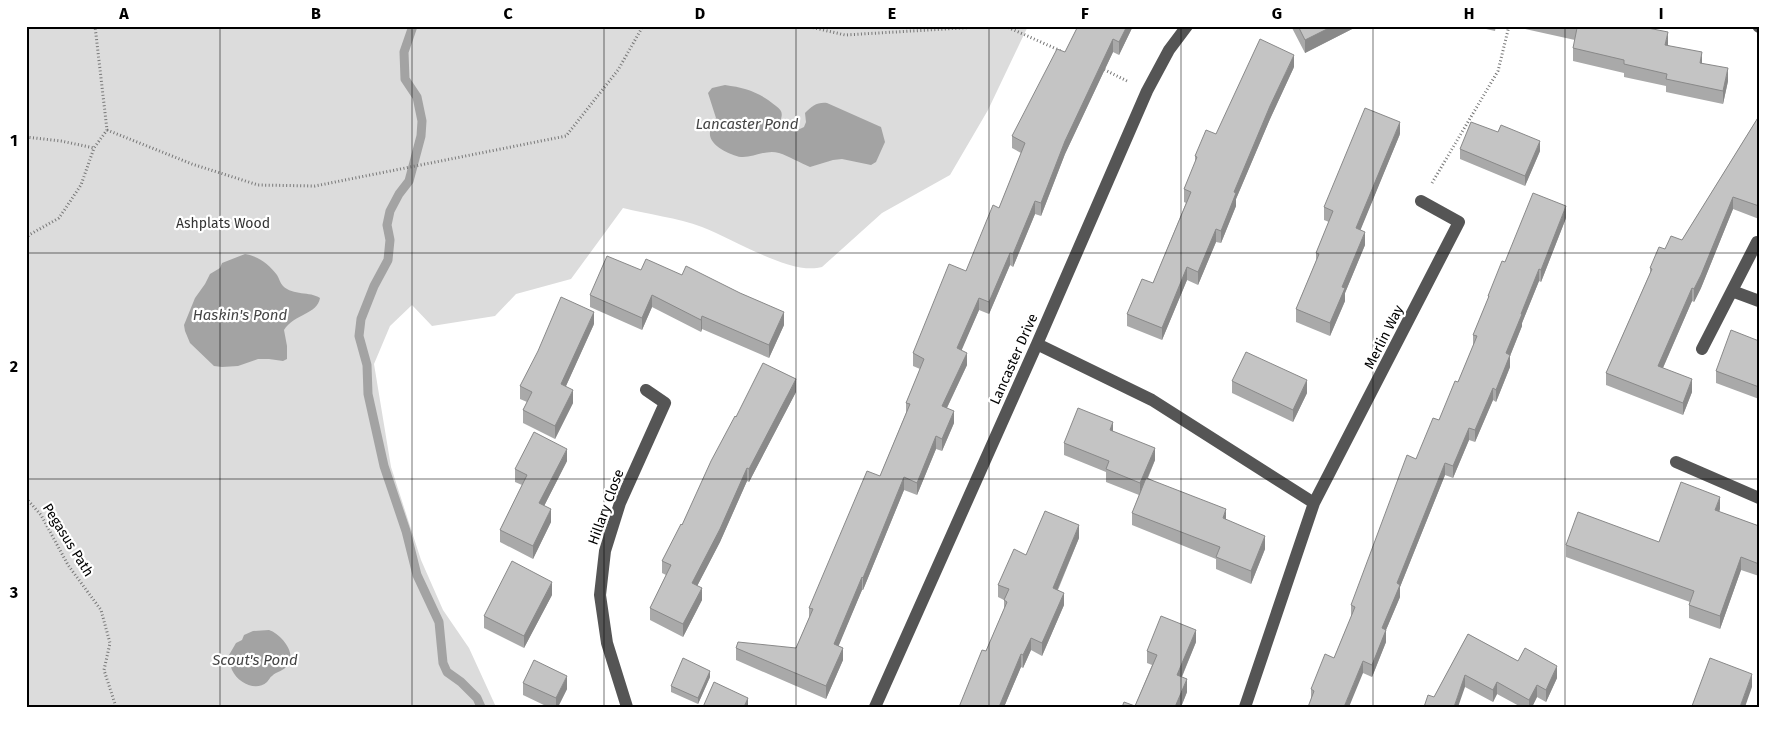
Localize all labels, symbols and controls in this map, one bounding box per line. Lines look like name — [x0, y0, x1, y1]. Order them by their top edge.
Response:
text: A — [118, 4, 129, 23]
text: B — [311, 4, 321, 23]
text: C — [503, 4, 513, 23]
text: D — [695, 4, 705, 23]
text: E — [888, 4, 896, 23]
text: F — [1081, 4, 1089, 23]
text: G — [1272, 4, 1282, 23]
text: H — [1464, 4, 1474, 23]
text: I — [1659, 4, 1663, 23]
water label: Lancaster Pond — [695, 115, 799, 133]
text: 1 — [10, 131, 18, 150]
park label: Ashplats Wood — [176, 215, 270, 232]
street label: Merlin Way — [1361, 302, 1407, 372]
water label: Haskin's Pond — [193, 306, 288, 324]
street label: Lancaster Drive — [986, 311, 1042, 407]
text: 2 — [10, 357, 18, 376]
street label: Hillary Close — [584, 467, 628, 547]
street label: Pegasus Path — [39, 500, 97, 580]
text: 3 — [9, 583, 18, 602]
water label: Scout's Pond — [211, 651, 298, 669]

